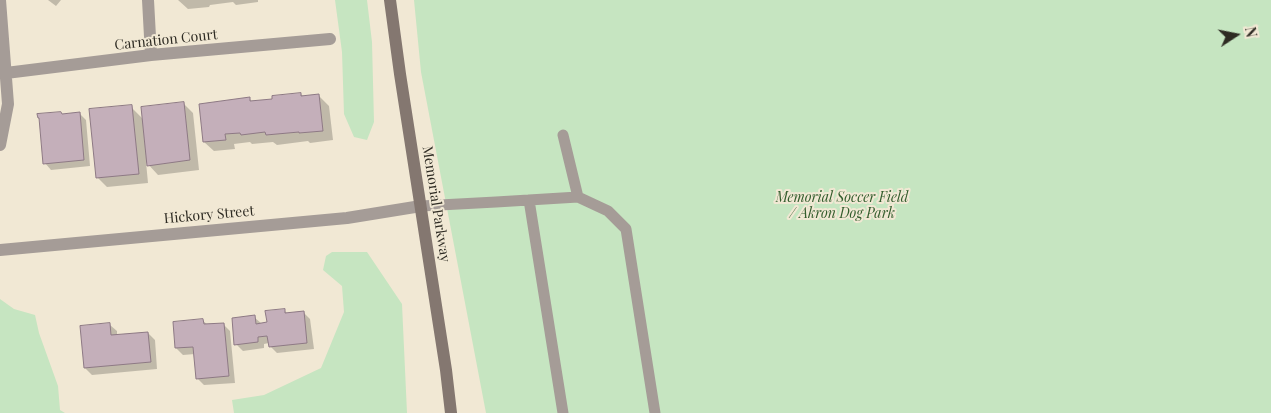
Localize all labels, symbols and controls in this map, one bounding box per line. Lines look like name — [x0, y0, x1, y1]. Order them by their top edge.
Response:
north arrow — [1211, 10, 1261, 60]
text: N — [1241, 25, 1262, 39]
street label: Carnation Court — [114, 26, 218, 54]
street label: Memorial Parkway — [419, 145, 453, 263]
park label: Memorial Soccer Field / Akron Dog Park — [776, 190, 908, 222]
street label: Hickory Street — [163, 203, 255, 227]

